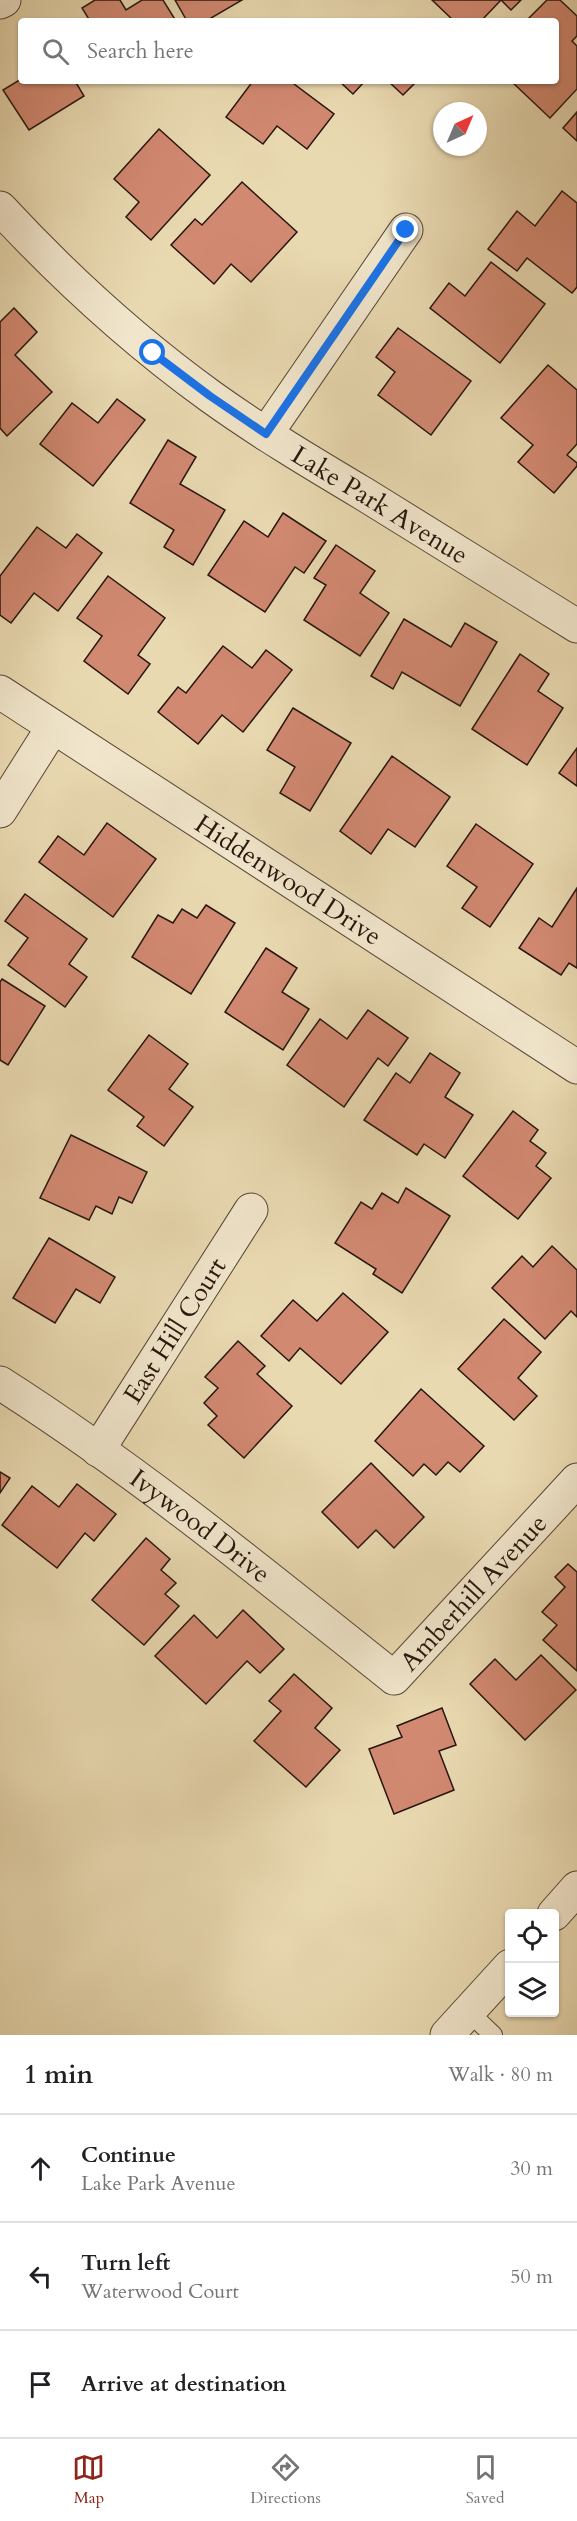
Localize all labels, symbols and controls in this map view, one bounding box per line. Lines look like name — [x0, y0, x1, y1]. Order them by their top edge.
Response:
search box — [18, 18, 559, 84]
icon: search — [39, 35, 72, 68]
text: Search here — [87, 36, 194, 66]
north arrow — [433, 102, 487, 156]
route end — [392, 216, 418, 242]
route start — [139, 339, 165, 365]
street label: Lake Park Avenue — [285, 437, 475, 572]
street label: Hiddenwood Drive — [188, 806, 389, 953]
street label: East Hill Court — [115, 1251, 234, 1410]
street label: Ivywood Drive — [123, 1461, 278, 1591]
street label: Amberhill Avenue — [392, 1506, 554, 1678]
map controls — [505, 1909, 559, 2017]
button: locate — [505, 1909, 559, 1963]
button: layers — [505, 1963, 559, 2017]
text: 1 min — [24, 2057, 93, 2092]
text: Walk · 80 m — [448, 2061, 553, 2088]
text: Continue — [81, 2140, 176, 2170]
icon: ahead — [24, 2152, 57, 2185]
text: 30 m — [510, 2155, 553, 2182]
text: Lake Park Avenue — [81, 2170, 236, 2197]
text: Turn left — [81, 2248, 170, 2278]
icon: left — [24, 2260, 57, 2293]
text: 50 m — [510, 2263, 553, 2290]
text: Waterwood Court — [81, 2278, 239, 2305]
icon: arrive — [24, 2368, 57, 2401]
text: Arrive at destination — [81, 2369, 286, 2399]
tab: Map — [72, 2451, 105, 2509]
tab: Directions — [250, 2451, 321, 2509]
tab: Saved — [466, 2451, 505, 2509]

